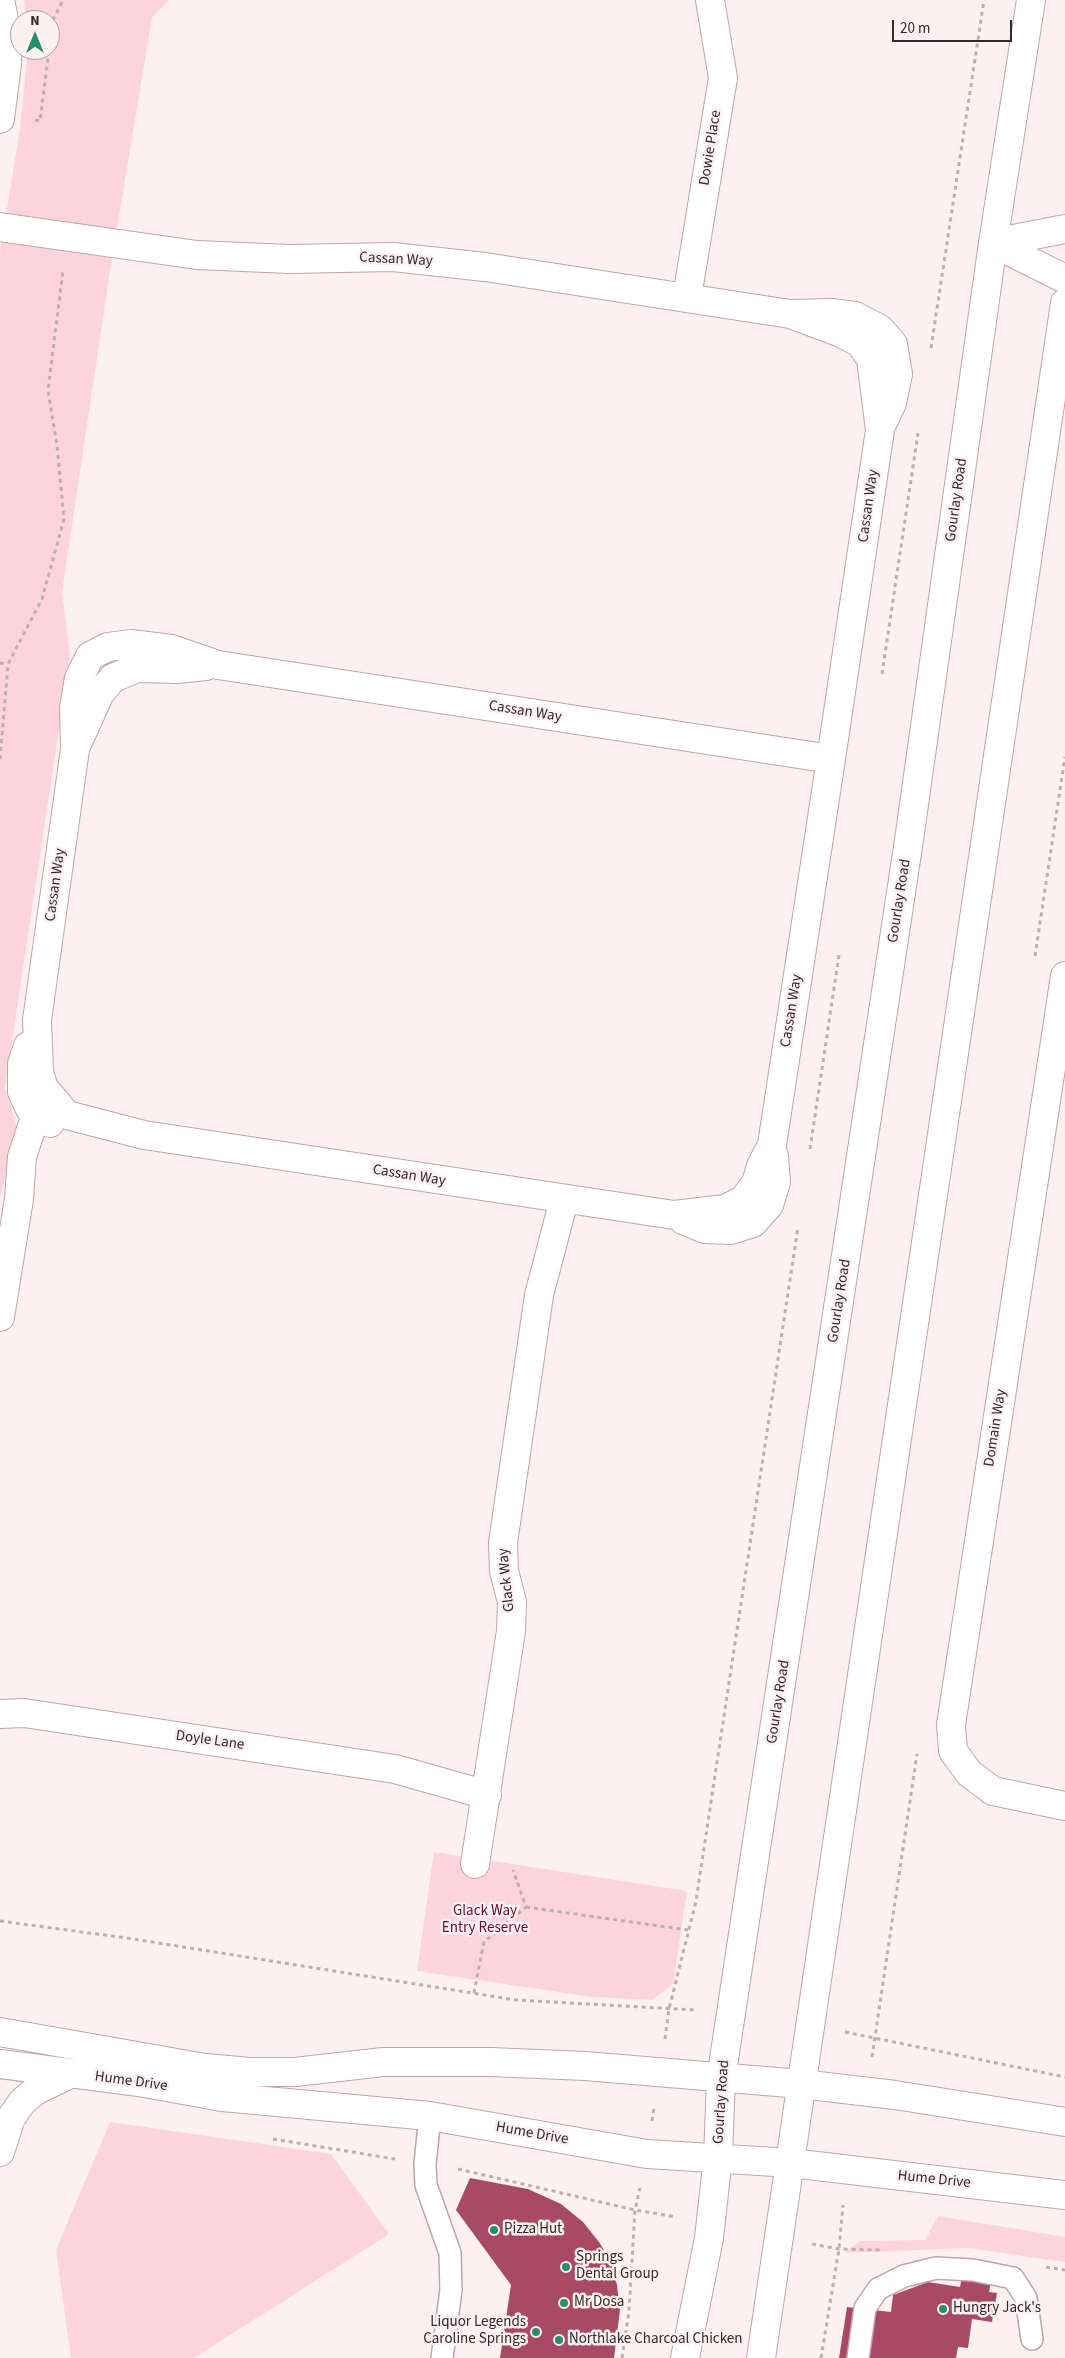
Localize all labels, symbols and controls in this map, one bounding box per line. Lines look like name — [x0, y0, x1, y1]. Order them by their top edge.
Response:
north arrow — [10, 10, 60, 60]
scale bar — [895, 10, 1015, 42]
text: N — [30, 11, 40, 31]
text: 20 m — [900, 18, 930, 39]
street label: Dowie Place — [696, 109, 726, 187]
street label: Cassan Way — [359, 249, 433, 271]
street label: Gourlay Road — [942, 457, 972, 543]
street label: Cassan Way — [855, 468, 883, 544]
street label: Cassan Way — [487, 697, 563, 727]
street label: Cassan Way — [42, 847, 70, 923]
street label: Gourlay Road — [885, 858, 915, 944]
street label: Cassan Way — [777, 973, 807, 1049]
street label: Cassan Way — [371, 1161, 447, 1191]
street label: Gourlay Road — [825, 1258, 855, 1344]
street label: Domain Way — [981, 1388, 1011, 1468]
street label: Glack Way — [495, 1547, 519, 1613]
street label: Gourlay Road — [764, 1659, 794, 1745]
street label: Doyle Lane — [175, 1727, 245, 1755]
park label: Glack Way Entry Reserve — [442, 1903, 528, 1938]
street label: Gourlay Road — [710, 2059, 734, 2145]
street label: Hume Drive — [93, 2068, 169, 2096]
street label: Hume Drive — [494, 2119, 570, 2149]
street label: Hume Drive — [897, 2167, 971, 2193]
place label: Pizza Hut — [504, 2221, 562, 2239]
marker: Pizza Hut — [488, 2224, 500, 2236]
place label: Springs Dental Group — [576, 2249, 659, 2284]
marker: Springs Dental Group — [560, 2261, 572, 2273]
place label: Mr Dosa — [574, 2294, 624, 2312]
marker: Mr Dosa — [558, 2297, 570, 2309]
place label: Hungry Jack's — [953, 2300, 1041, 2318]
marker: Hungry Jack's — [937, 2303, 949, 2315]
place label: Liquor Legends Caroline Springs — [423, 2314, 526, 2349]
marker: Liquor Legends Caroline Springs — [530, 2326, 542, 2338]
place label: Northlake Charcoal Chicken — [569, 2331, 742, 2349]
marker: Northlake Charcoal Chicken — [553, 2334, 565, 2346]

